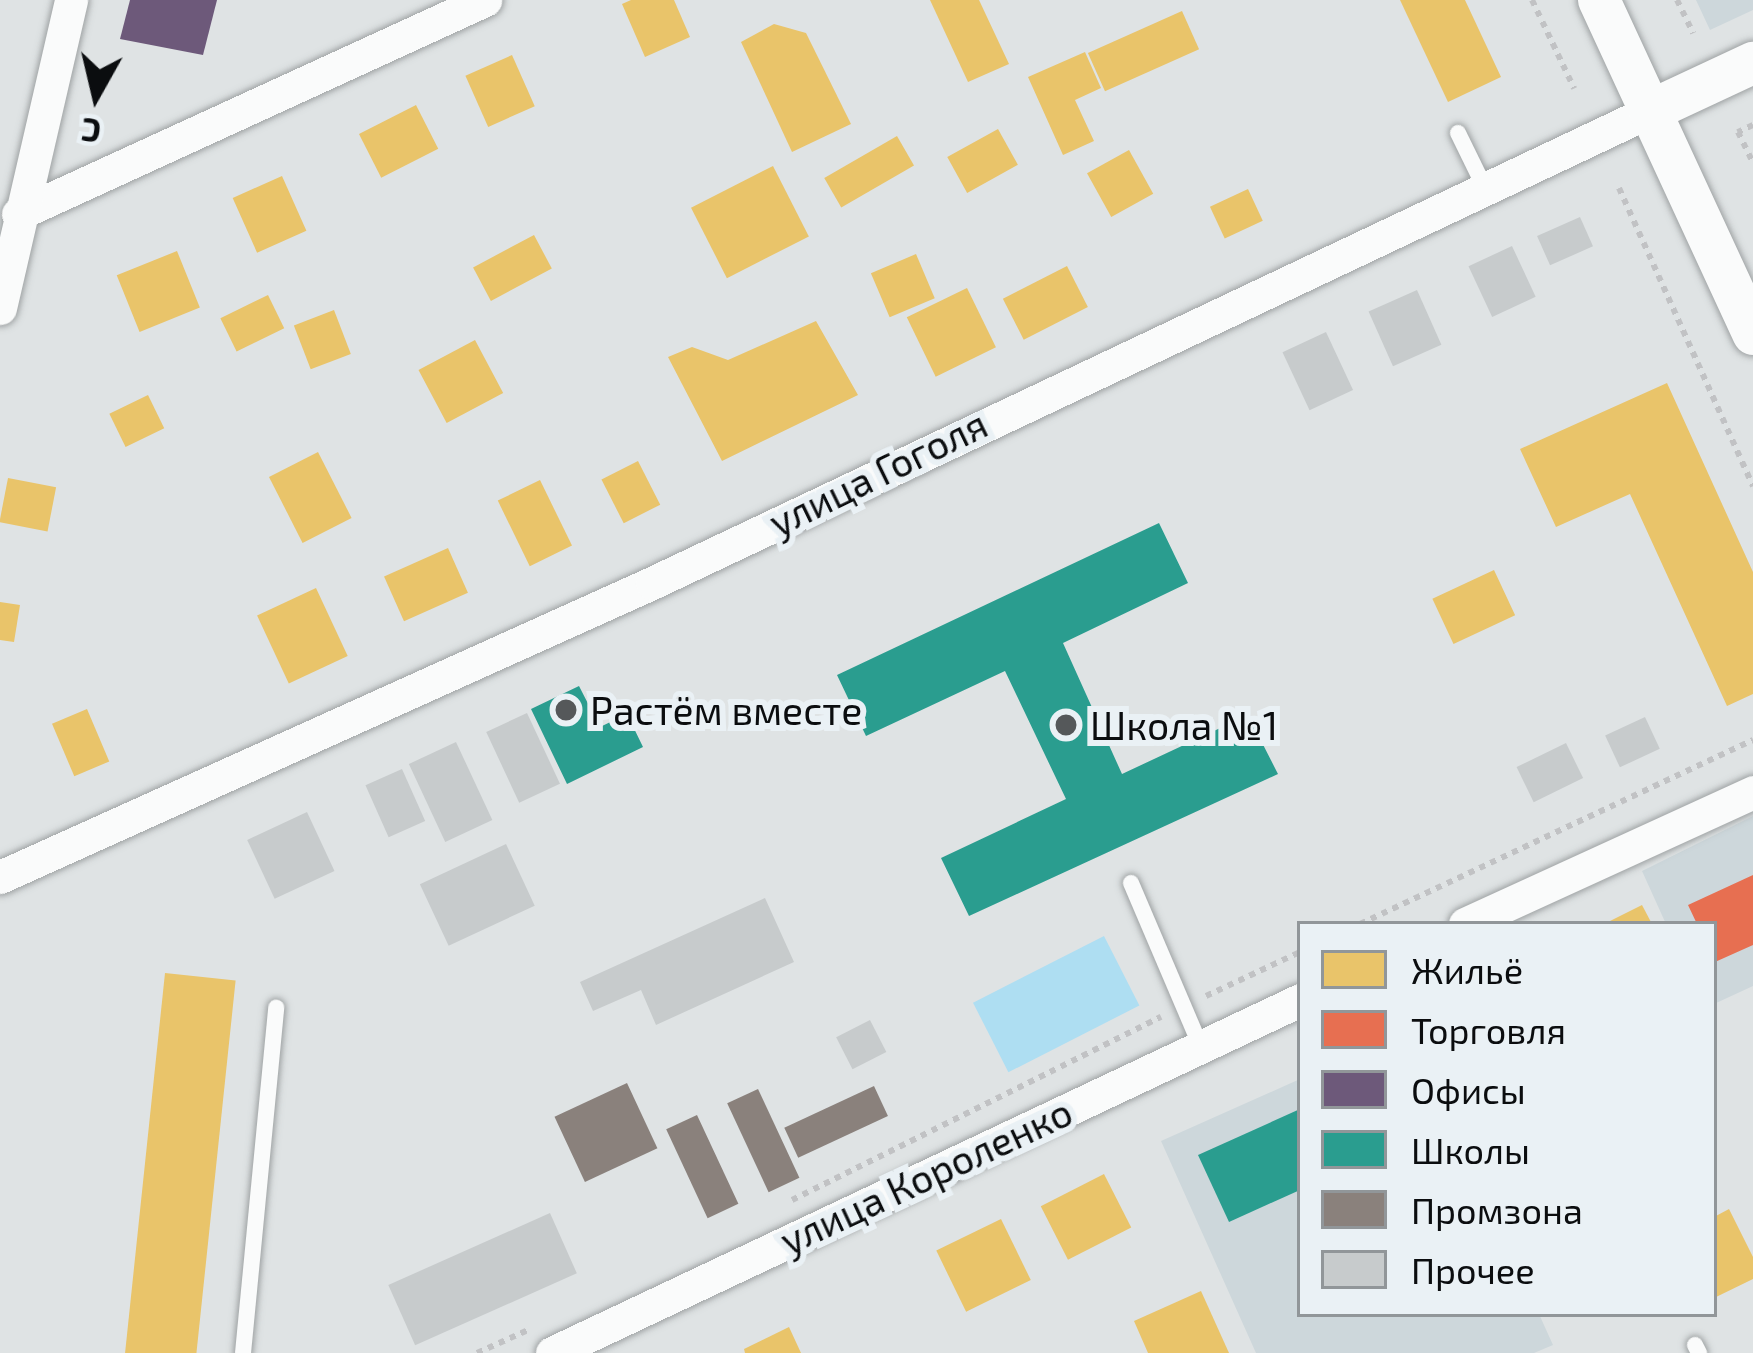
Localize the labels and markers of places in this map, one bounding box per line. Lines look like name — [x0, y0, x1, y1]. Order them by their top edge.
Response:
place label: Растём вместе — [590, 687, 862, 733]
marker: Растём вместе — [553, 697, 579, 723]
place label: Школа №1 — [1090, 702, 1278, 748]
marker: Школа №1 — [1053, 712, 1079, 738]

